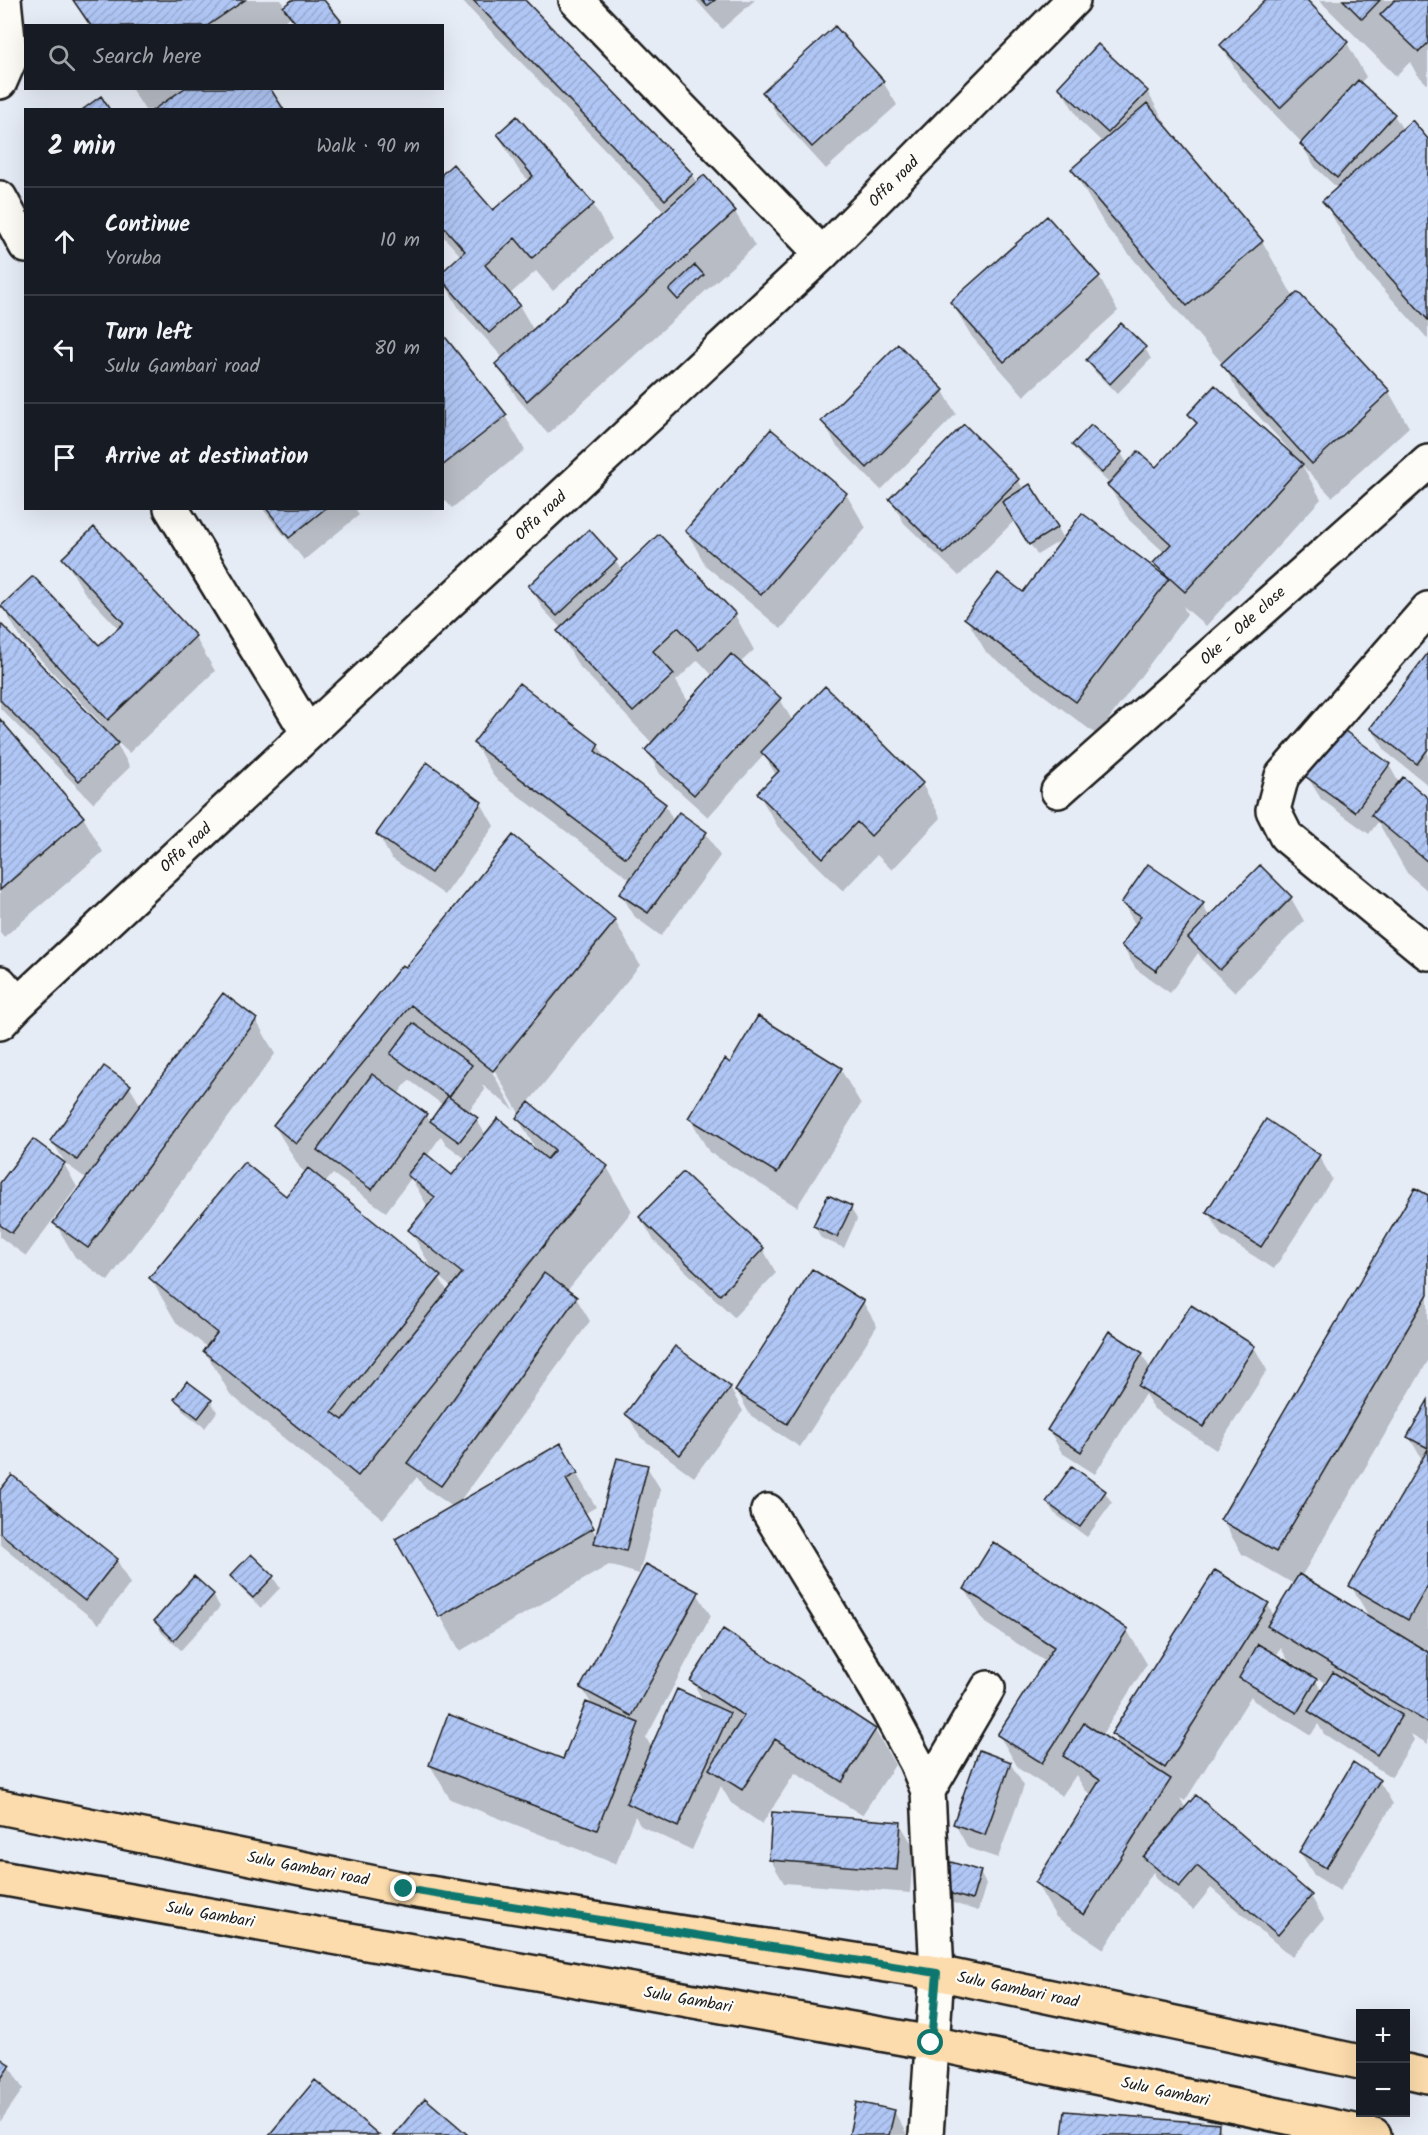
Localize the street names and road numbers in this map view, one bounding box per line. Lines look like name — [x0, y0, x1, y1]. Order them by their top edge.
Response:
street label: Offa road — [863, 150, 926, 213]
street label: Offa road — [509, 484, 574, 547]
street label: Oke - Ode close — [1194, 580, 1292, 672]
street label: Offa road — [154, 816, 219, 879]
street label: Sulu Gambari road — [245, 1845, 372, 1893]
street label: Sulu Gambari — [164, 1895, 257, 1935]
street label: Sulu Gambari road — [955, 1965, 1082, 2015]
street label: Sulu Gambari — [642, 1980, 735, 2020]
street label: Sulu Gambari — [1119, 2070, 1212, 2114]

